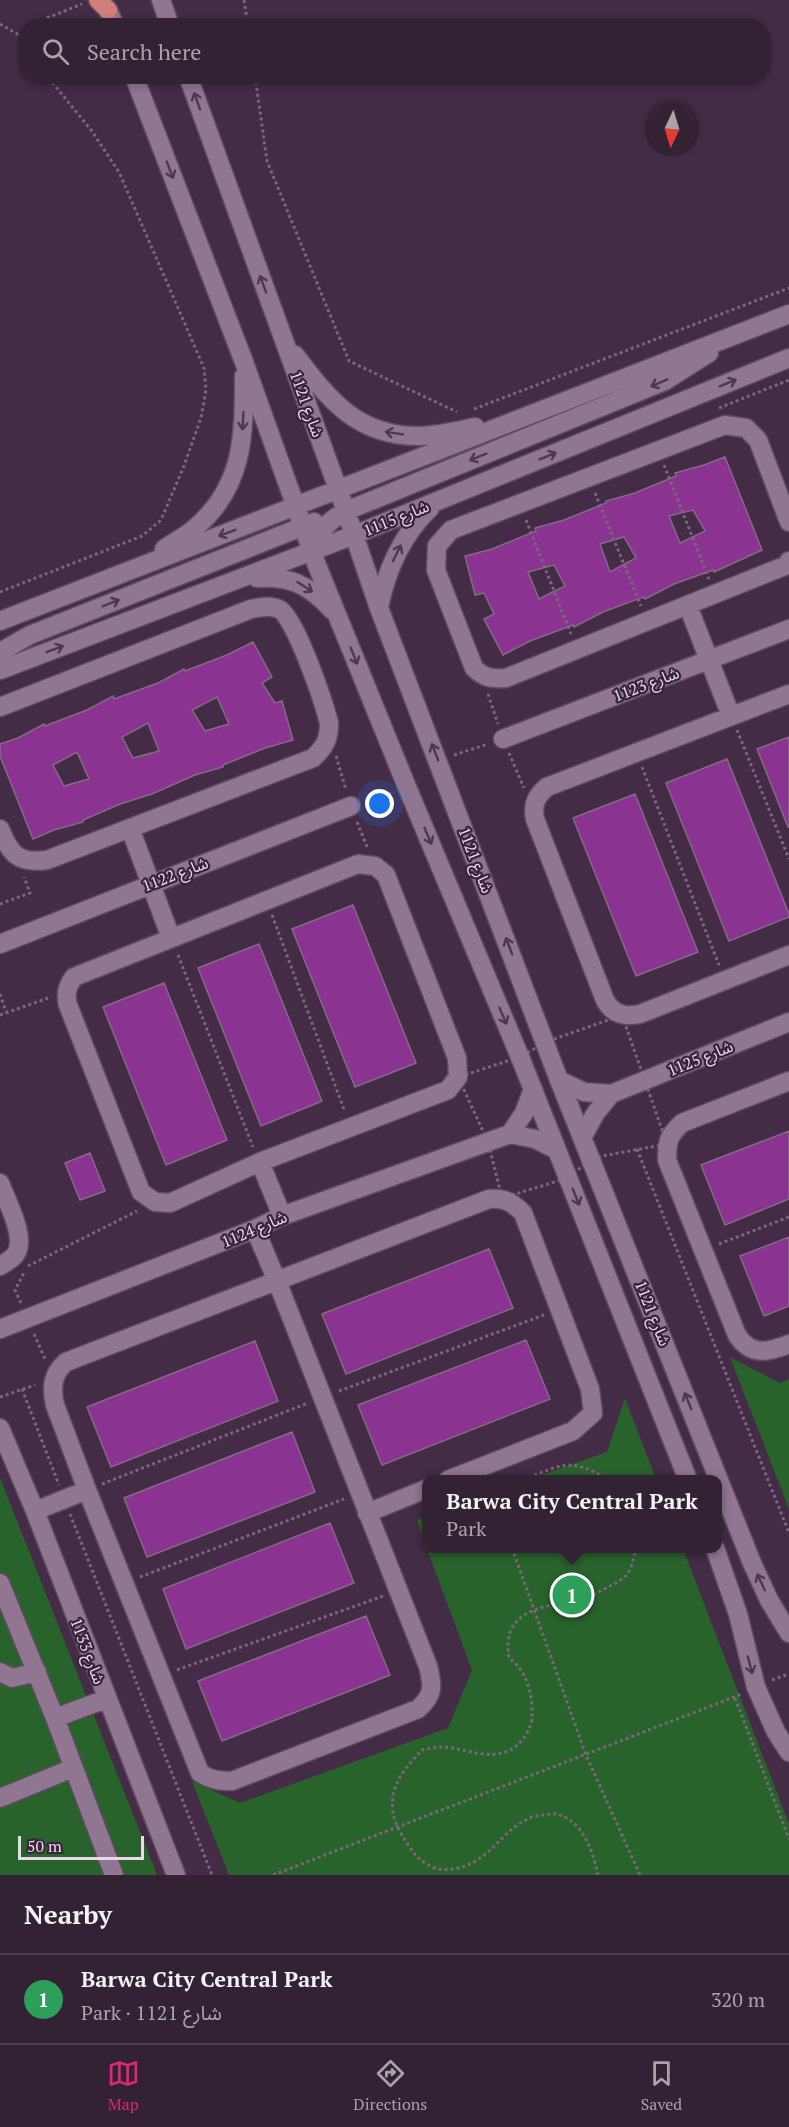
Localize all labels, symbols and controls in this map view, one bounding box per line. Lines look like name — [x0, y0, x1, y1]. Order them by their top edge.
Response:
search box — [18, 18, 771, 84]
icon: search — [39, 35, 72, 68]
text: Search here — [87, 37, 201, 66]
one-way arrow — [191, 92, 202, 111]
north arrow — [645, 102, 699, 156]
one-way arrow — [165, 161, 176, 179]
one-way arrow — [257, 275, 268, 294]
street label: شارع 1121 — [283, 368, 329, 441]
one-way arrow — [719, 377, 737, 388]
one-way arrow — [650, 378, 668, 390]
one-way arrow — [238, 410, 249, 430]
one-way arrow — [384, 427, 404, 438]
one-way arrow — [538, 450, 557, 461]
one-way arrow — [470, 452, 488, 463]
street label: شارع 1115 — [360, 495, 433, 543]
one-way arrow — [218, 528, 237, 539]
one-way arrow — [391, 544, 403, 562]
one-way arrow — [297, 581, 313, 593]
one-way arrow — [101, 597, 120, 608]
one-way arrow — [45, 643, 64, 654]
one-way arrow — [349, 646, 360, 665]
street label: شارع 1123 — [610, 661, 683, 709]
one-way arrow — [429, 744, 440, 762]
your location — [365, 789, 394, 818]
street label: شارع 1121 — [451, 824, 499, 897]
one-way arrow — [423, 827, 434, 845]
street label: شارع 1122 — [139, 851, 212, 899]
one-way arrow — [503, 937, 514, 956]
one-way arrow — [498, 1007, 509, 1025]
street label: شارع 1125 — [664, 1035, 737, 1083]
one-way arrow — [571, 1188, 582, 1206]
street label: شارع 1124 — [218, 1205, 291, 1254]
street label: شارع 1121 — [628, 1277, 676, 1350]
one-way arrow — [682, 1392, 693, 1411]
popup — [422, 1475, 722, 1553]
text: Barwa City Central Park — [446, 1486, 698, 1515]
text: Park — [446, 1515, 486, 1542]
pin: 1 — [552, 1572, 592, 1618]
one-way arrow — [754, 1574, 766, 1592]
street label: شارع 1133 — [63, 1615, 111, 1688]
one-way arrow — [745, 1655, 756, 1674]
scale bar — [18, 1833, 144, 1860]
text: 50 m — [27, 1835, 62, 1857]
text: Nearby — [24, 1897, 112, 1931]
text: Barwa City Central Park — [81, 1964, 333, 1993]
text: 1 — [38, 1986, 49, 2013]
text: 320 m — [711, 1986, 765, 2013]
text: Park · شارع 1121 — [81, 1999, 222, 2026]
tab: Map — [107, 2057, 140, 2115]
tab: Directions — [353, 2057, 427, 2115]
tab: Saved — [641, 2057, 682, 2115]

